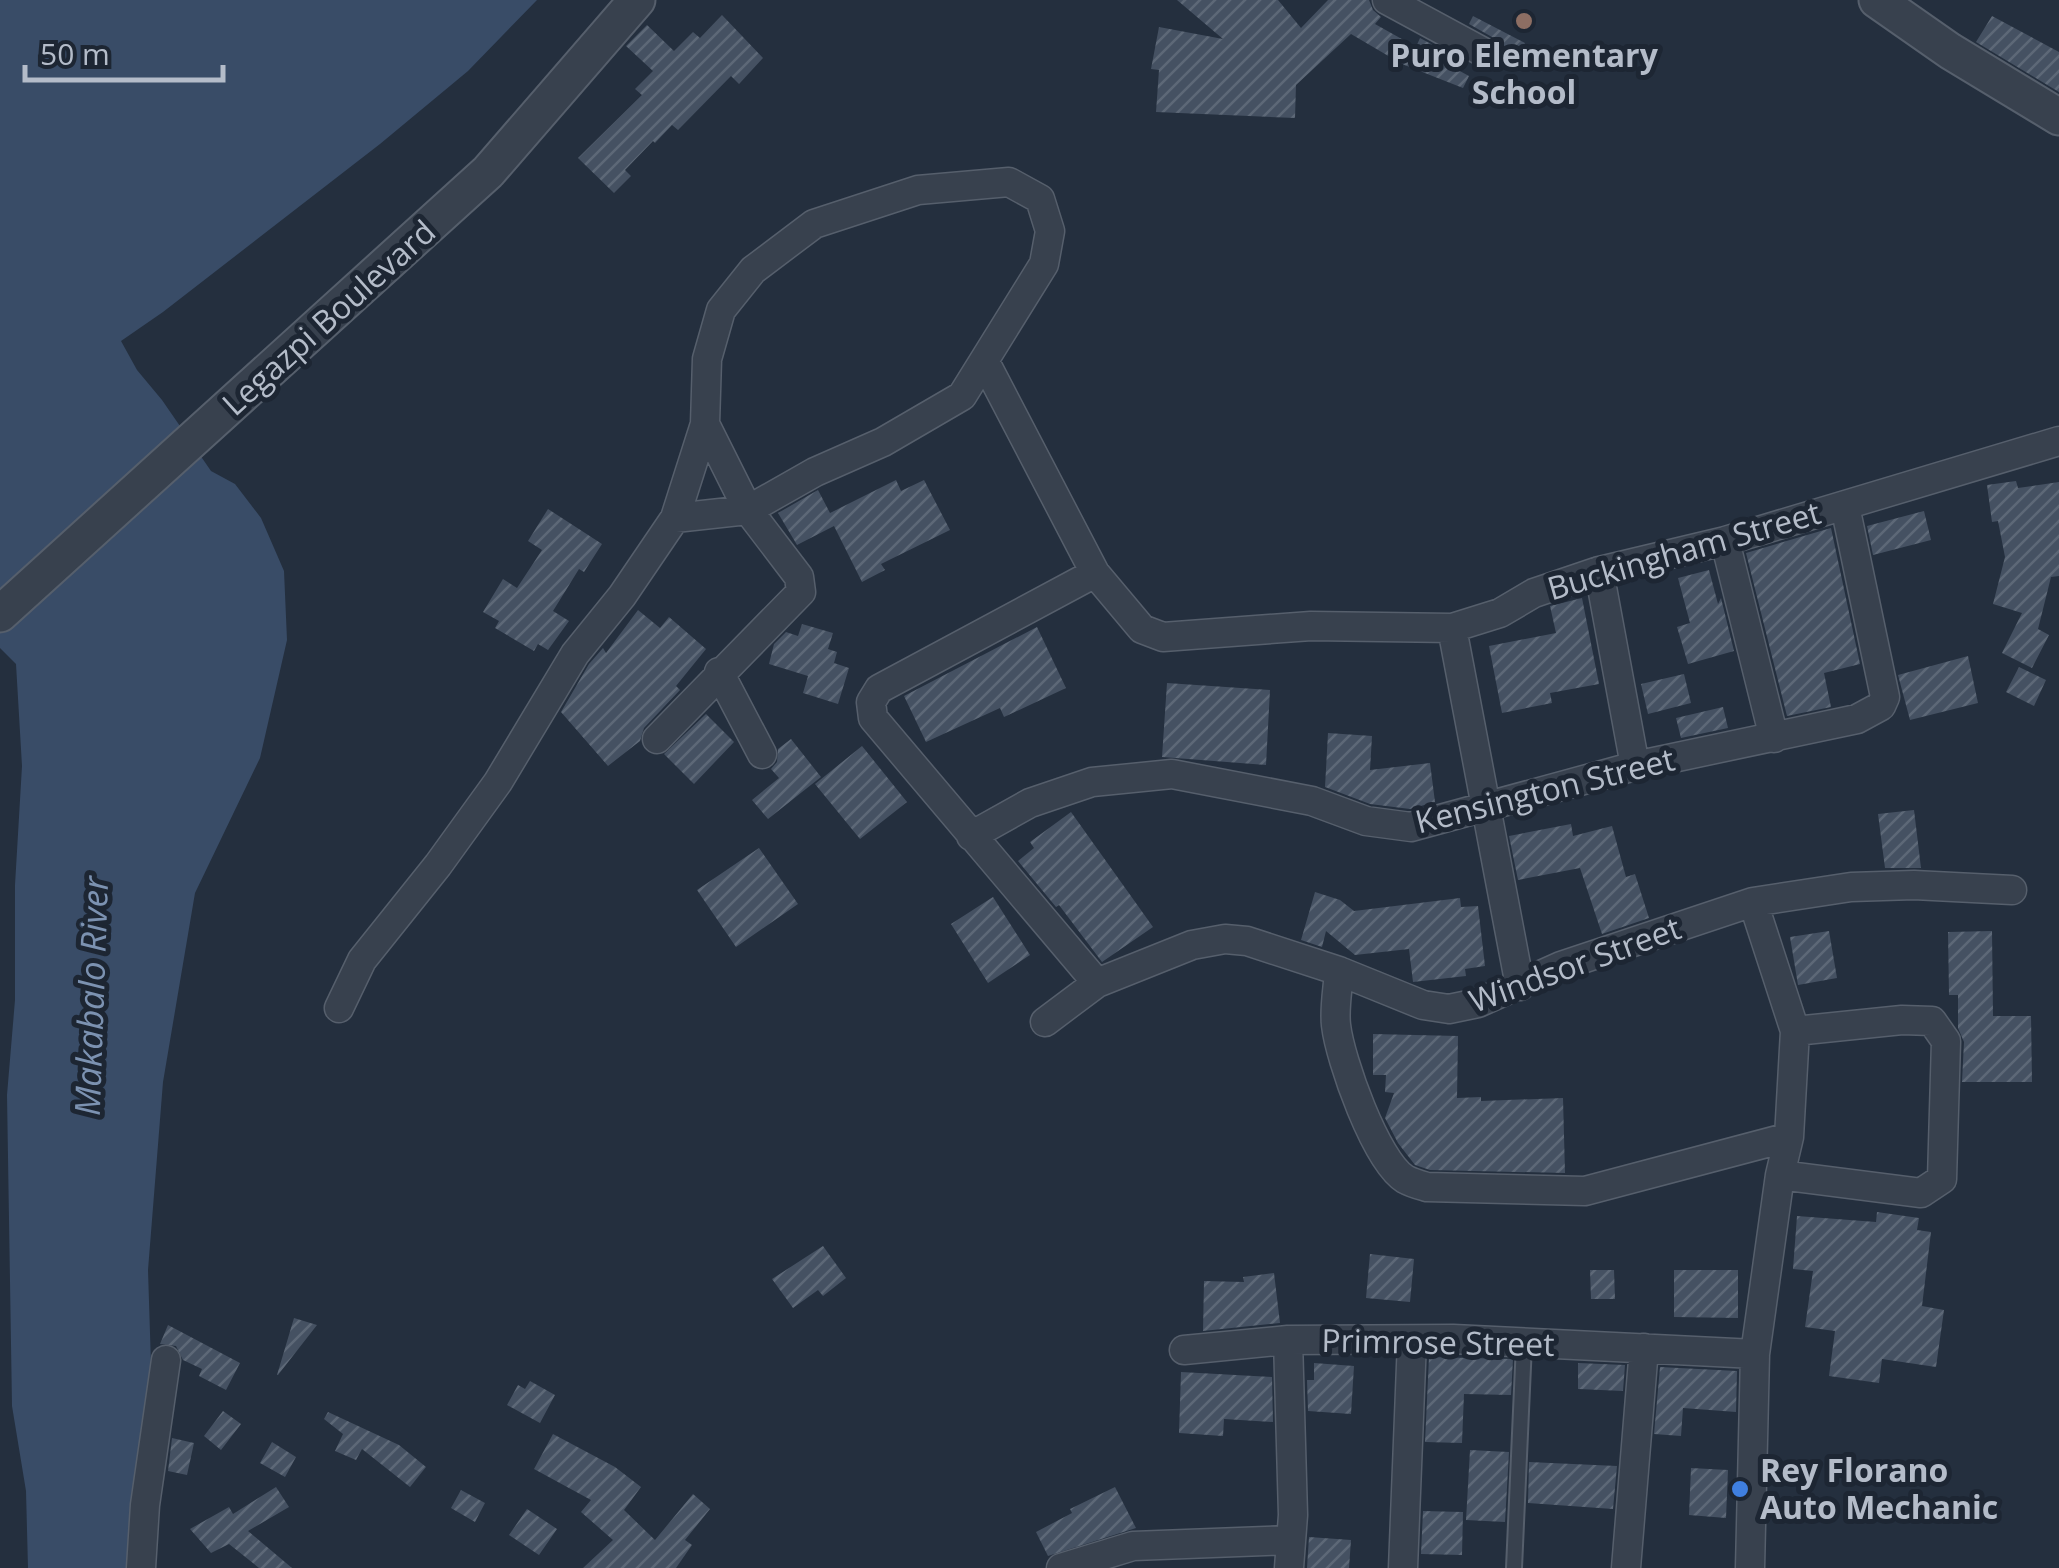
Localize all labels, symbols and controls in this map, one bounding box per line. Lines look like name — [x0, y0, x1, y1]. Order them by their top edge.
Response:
marker: Puro Elementary School — [1513, 10, 1535, 32]
scale bar — [25, 20, 222, 82]
text: 50 m — [40, 33, 110, 74]
place label: Puro Elementary School — [1390, 33, 1659, 113]
street label: Legazpi Boulevard — [212, 210, 444, 424]
street label: Buckingham Street — [1542, 490, 1825, 609]
street label: Kensington Street — [1411, 737, 1679, 843]
water label: Makabalo River — [63, 874, 118, 1117]
street label: Windsor Street — [1463, 905, 1686, 1022]
street label: Primrose Street — [1321, 1318, 1555, 1365]
place label: Rey Florano Auto Mechanic — [1760, 1448, 1998, 1528]
marker: Rey Florano Auto Mechanic — [1729, 1478, 1751, 1500]

